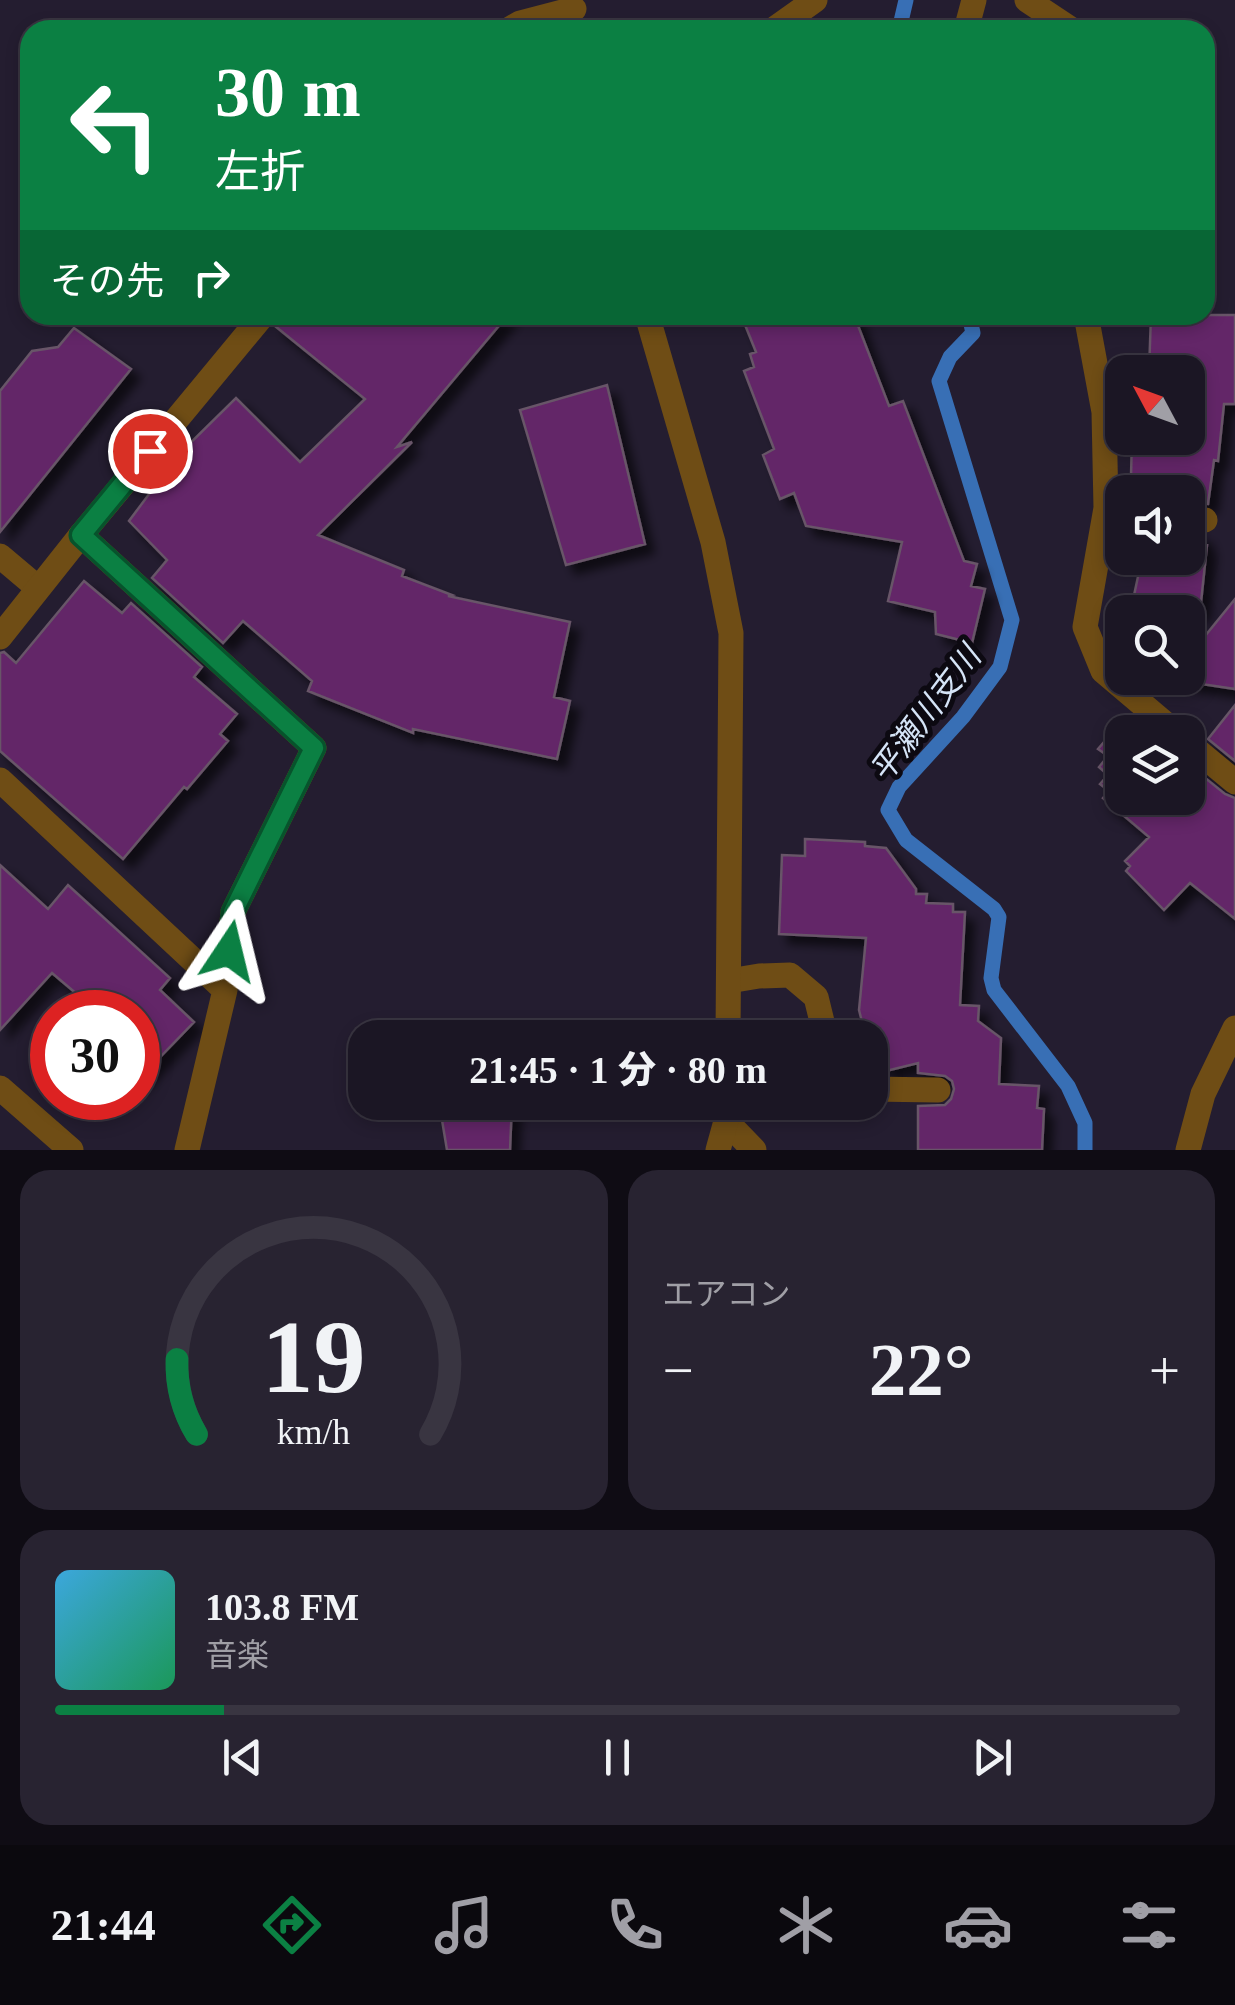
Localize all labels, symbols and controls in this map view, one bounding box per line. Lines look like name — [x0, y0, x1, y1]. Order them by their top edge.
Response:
text: 30 m — [215, 54, 361, 131]
icon: left — [50, 60, 180, 190]
text: 左折 — [215, 147, 305, 197]
icon: right — [184, 250, 239, 305]
text: その先 — [50, 260, 164, 302]
north arrow — [1105, 355, 1205, 455]
map controls — [1105, 355, 1205, 815]
pin — [108, 409, 193, 494]
icon: arrive — [123, 424, 178, 479]
button: sound — [1105, 475, 1205, 575]
button: search — [1105, 595, 1205, 695]
water label: 平瀬川支川 — [862, 637, 989, 789]
button: layers — [1105, 715, 1205, 815]
position arrow — [177, 899, 281, 1003]
speed limit sign: 30 — [30, 990, 160, 1120]
text: 21:45 · 1 分 · 80 m — [469, 1049, 767, 1091]
text: エアコン — [663, 1276, 791, 1312]
text: 19 — [262, 1299, 366, 1414]
text: 22° — [869, 1328, 974, 1411]
text: − — [663, 1340, 694, 1401]
text: + — [1149, 1340, 1180, 1401]
text: km/h — [277, 1412, 351, 1452]
text: 103.8 FM — [205, 1586, 359, 1628]
text: 音楽 — [205, 1637, 269, 1673]
icon: previous — [215, 1730, 270, 1785]
icon: pause — [590, 1730, 645, 1785]
icon: next — [965, 1730, 1020, 1785]
icon: directions — [257, 1890, 327, 1960]
icon: music — [429, 1890, 499, 1960]
icon: phone — [600, 1890, 670, 1960]
icon: climate — [771, 1890, 841, 1960]
icon: car — [943, 1890, 1013, 1960]
icon: filters — [1114, 1890, 1184, 1960]
text: 21:44 — [51, 1900, 156, 1950]

